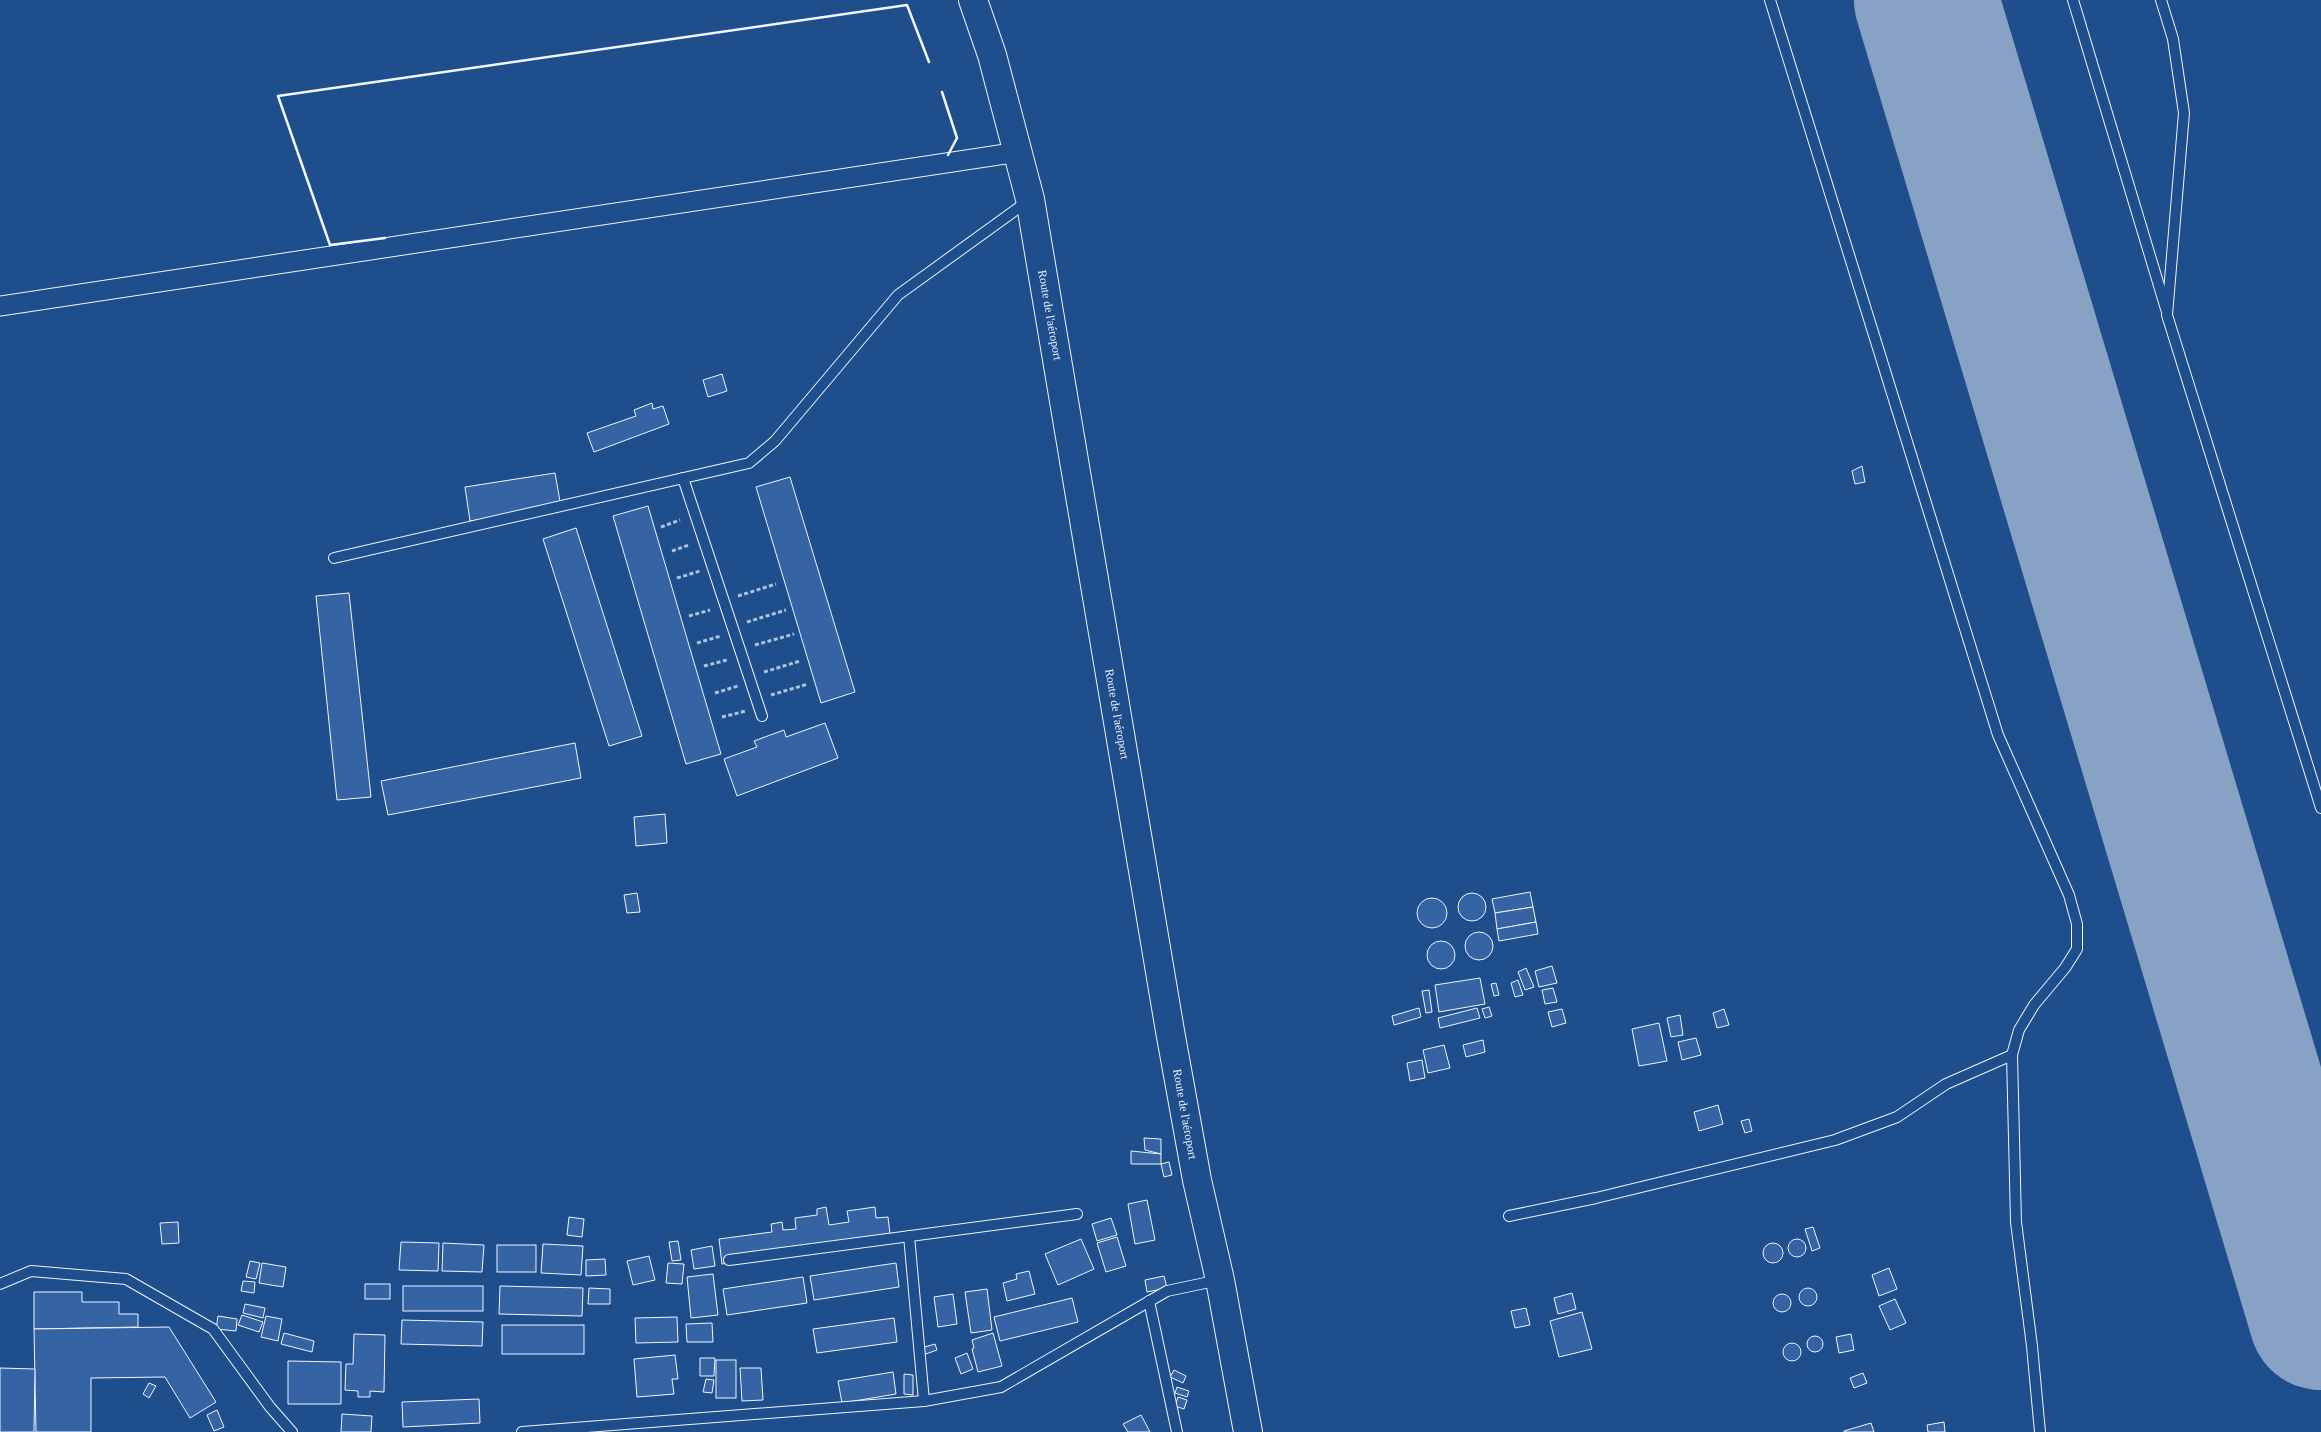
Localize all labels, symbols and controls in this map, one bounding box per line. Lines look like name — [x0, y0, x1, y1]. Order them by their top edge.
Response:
street label: Route de l'aéroport — [1035, 269, 1065, 362]
street label: Route de l'aéroport — [1102, 668, 1132, 761]
street label: Route de l'aéroport — [1170, 1068, 1200, 1161]

